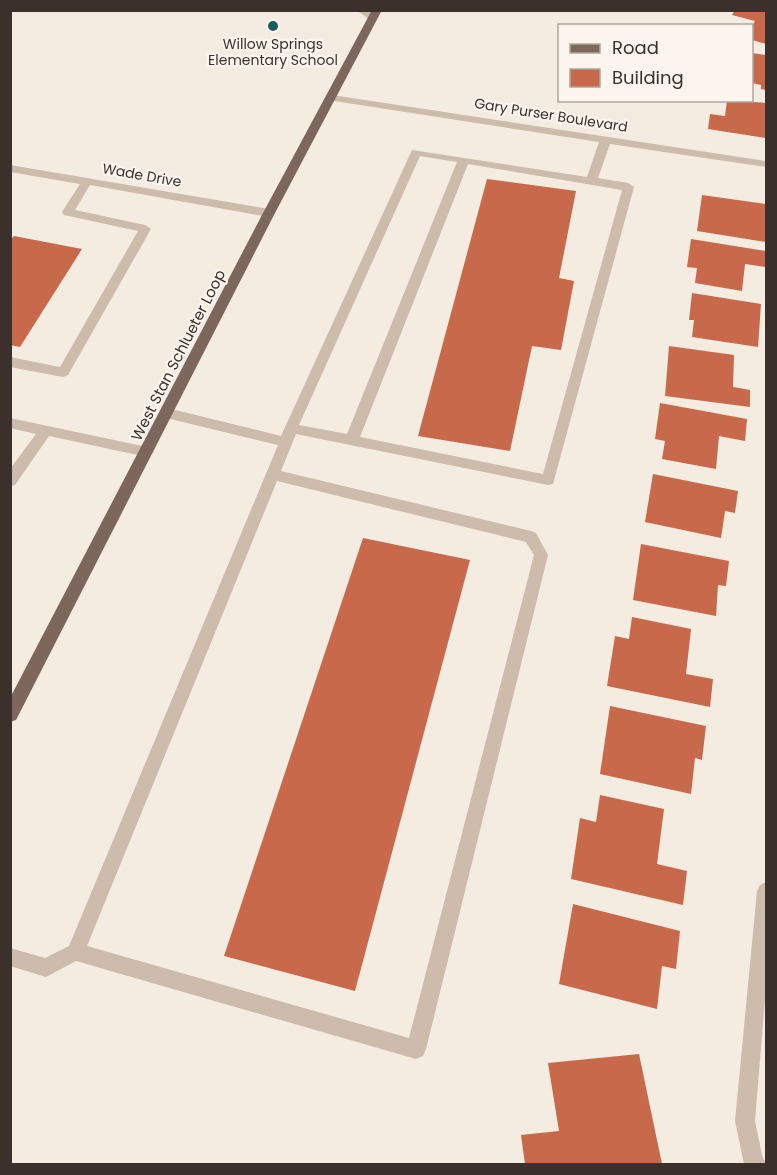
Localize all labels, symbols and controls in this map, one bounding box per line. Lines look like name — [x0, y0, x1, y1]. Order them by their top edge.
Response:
marker: Willow Springs Elementary School — [266, 19, 280, 33]
legend — [558, 24, 753, 102]
place label: Willow Springs Elementary School — [208, 34, 338, 70]
text: Road — [612, 35, 659, 60]
text: Building — [612, 65, 684, 90]
street label: Gary Purser Boulevard — [473, 93, 629, 137]
street label: Wade Drive — [101, 158, 183, 192]
street label: West Stan Schlueter Loop — [126, 266, 230, 444]

